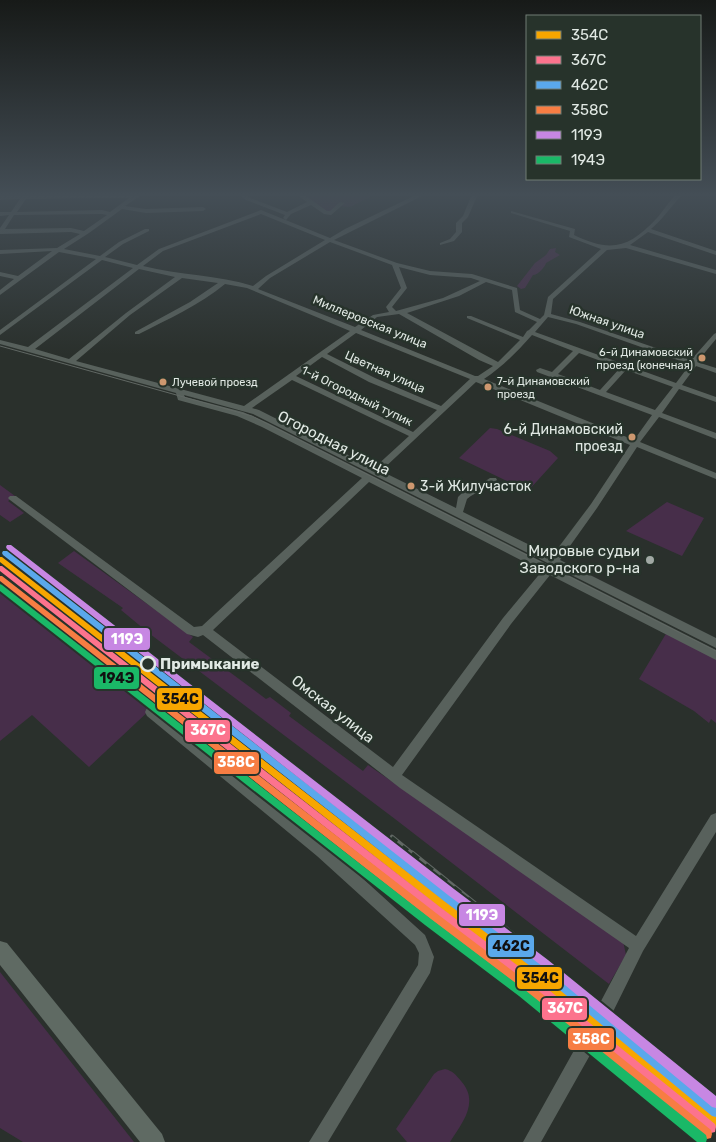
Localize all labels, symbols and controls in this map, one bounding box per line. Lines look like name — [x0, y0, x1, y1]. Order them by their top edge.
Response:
legend — [526, 15, 701, 180]
text: 354С — [571, 26, 608, 44]
text: 367С — [571, 51, 606, 69]
text: 462С — [571, 76, 608, 94]
text: 358С — [571, 101, 608, 119]
text: 119Э — [571, 126, 602, 144]
text: 194Э — [571, 151, 605, 169]
street label: Миллеровская улица — [311, 293, 429, 351]
street label: Южная улица — [567, 303, 647, 341]
place label: 6-й Динамовский проезд (конечная) — [596, 346, 693, 372]
street label: Цветная улица — [343, 348, 427, 396]
marker: 6-й Динамовский проезд (конечная) — [697, 353, 707, 363]
street label: 1-й Огородный тупик — [299, 363, 415, 429]
place label: 7-й Динамовский проезд — [497, 375, 590, 401]
place label: Лучевой проезд — [172, 376, 258, 389]
marker: Лучевой проезд — [158, 377, 168, 387]
marker: 7-й Динамовский проезд — [483, 382, 493, 392]
street label: Огородная улица — [275, 407, 393, 479]
place label: 6-й Динамовский проезд — [503, 421, 623, 455]
marker: 6-й Динамовский проезд — [627, 432, 637, 442]
place label: 3-й Жилучасток — [420, 478, 532, 495]
marker: 3-й Жилучасток — [406, 481, 416, 491]
place label: Мировые судьи Заводского р-на — [520, 542, 640, 577]
marker: Мировые судьи Заводского р-на — [644, 554, 656, 566]
line badge: 119Э — [103, 627, 151, 651]
text: 119Э — [111, 631, 144, 648]
place label: Примыкание — [160, 655, 259, 673]
marker: Примыкание — [140, 656, 156, 672]
line badge: 194Э — [93, 666, 140, 690]
text: 194Э — [99, 670, 135, 687]
street label: Омская улица — [288, 671, 378, 747]
line badge: 354С — [156, 687, 203, 711]
text: 354С — [161, 691, 199, 708]
line badge: 367С — [184, 719, 231, 743]
text: 367С — [190, 722, 226, 739]
line badge: 358С — [213, 751, 260, 775]
text: 358С — [217, 754, 255, 771]
line badge: 119Э — [458, 903, 506, 927]
text: 119Э — [466, 907, 499, 924]
line badge: 462С — [487, 934, 535, 958]
text: 462С — [492, 938, 530, 955]
line badge: 354С — [516, 966, 563, 990]
text: 354С — [521, 970, 559, 987]
line badge: 367С — [541, 997, 588, 1021]
text: 367С — [547, 1000, 583, 1017]
line badge: 358С — [567, 1027, 615, 1051]
text: 358С — [572, 1031, 610, 1048]

